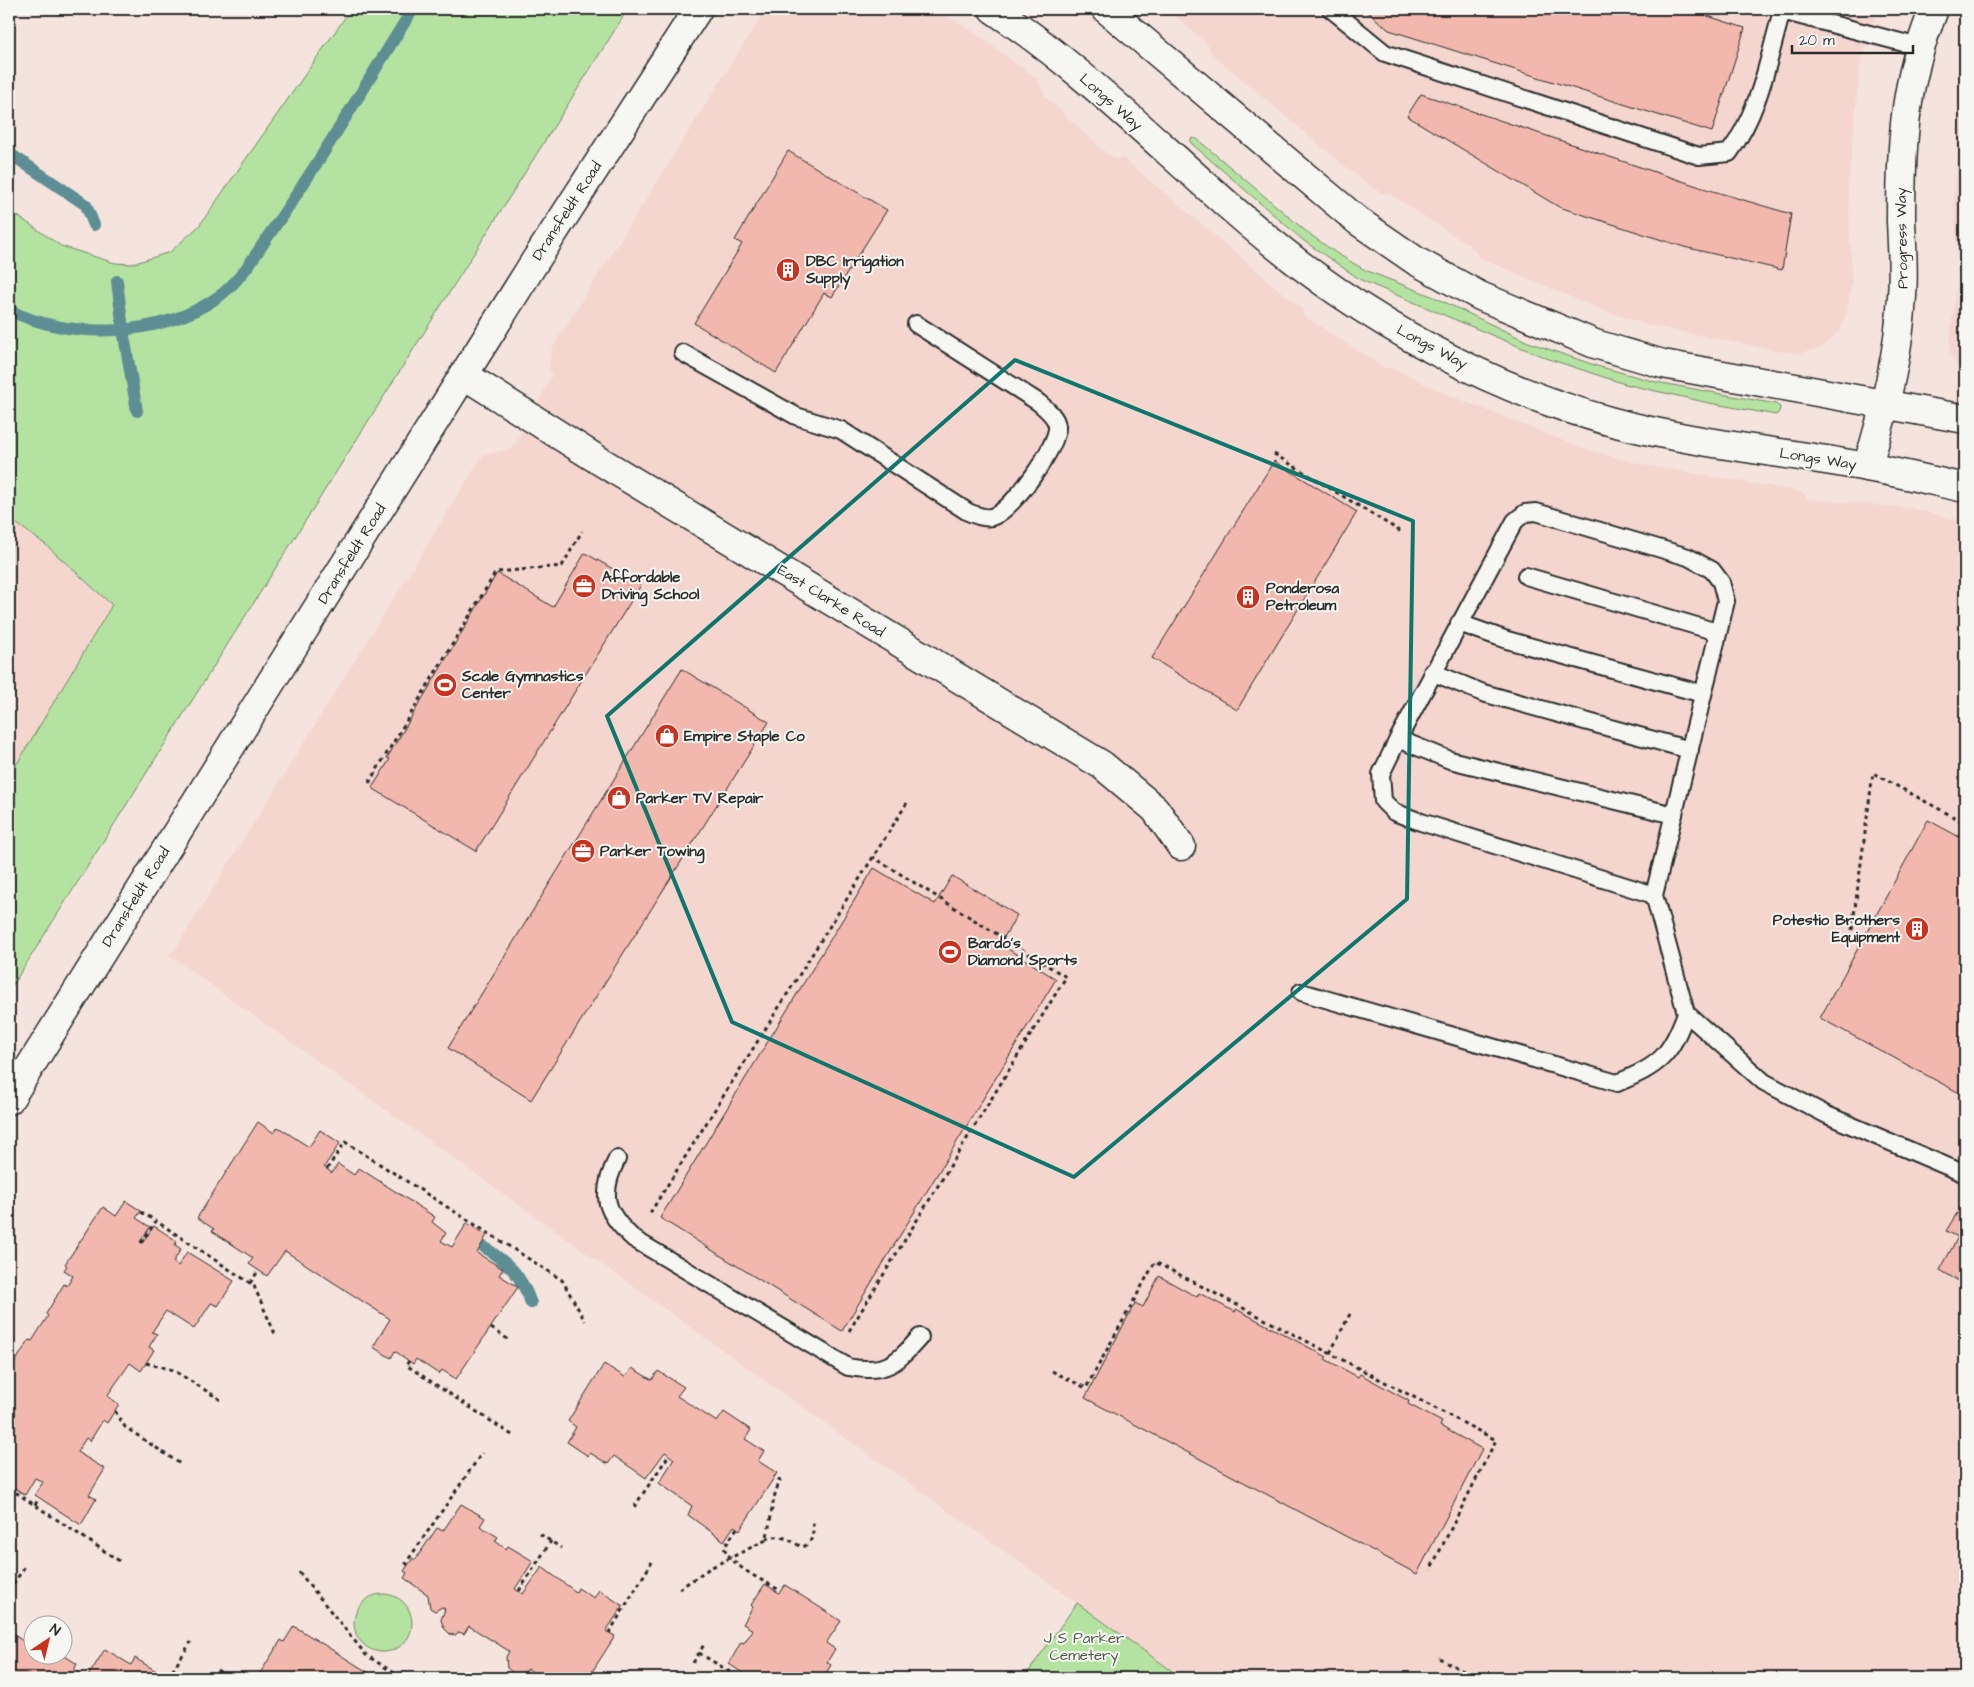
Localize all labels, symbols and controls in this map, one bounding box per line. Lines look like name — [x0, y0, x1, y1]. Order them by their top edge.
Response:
scale bar — [1792, 22, 1913, 54]
text: 20 m — [1799, 30, 1835, 51]
street label: Longs Way — [1074, 69, 1147, 136]
street label: Dransfeldt Road — [527, 157, 607, 265]
street label: Progress Way — [1891, 187, 1914, 289]
place label: DBC Irrigation Supply — [805, 251, 904, 290]
building icon: DBC Irrigation Supply — [775, 257, 801, 283]
street label: Longs Way — [1392, 320, 1471, 375]
street label: Longs Way — [1778, 443, 1858, 476]
street label: Dransfeldt Road — [313, 500, 391, 608]
street label: East Clarke Road — [773, 560, 889, 643]
place label: Affordable Driving School — [602, 567, 700, 607]
office icon: Affordable Driving School — [571, 573, 597, 599]
place label: Ponderosa Petroleum — [1266, 578, 1340, 616]
building icon: Ponderosa Petroleum — [1235, 584, 1261, 610]
place label: Scale Gymnastics Center — [461, 666, 584, 704]
sports icon: Scale Gymnastics Center — [432, 672, 458, 698]
shop icon: Empire Staple Co — [654, 723, 680, 749]
place label: Empire Staple Co — [684, 726, 805, 747]
shop icon: Parker TV Repair — [606, 785, 632, 811]
place label: Parker TV Repair — [636, 788, 764, 809]
office icon: Parker Towing — [570, 838, 596, 864]
place label: Parker Towing — [600, 841, 705, 864]
street label: Dransfeldt Road — [97, 843, 175, 951]
place label: Potestio Brothers Equipment — [1773, 910, 1901, 948]
building icon: Potestio Brothers Equipment — [1904, 916, 1930, 942]
place label: Bardo's Diamond Sports — [968, 933, 1078, 971]
sports icon: Bardo's Diamond Sports — [937, 939, 963, 965]
north arrow — [22, 1614, 72, 1664]
text: N — [46, 1619, 64, 1641]
park label: J S Parker Cemetery — [1044, 1628, 1124, 1667]

